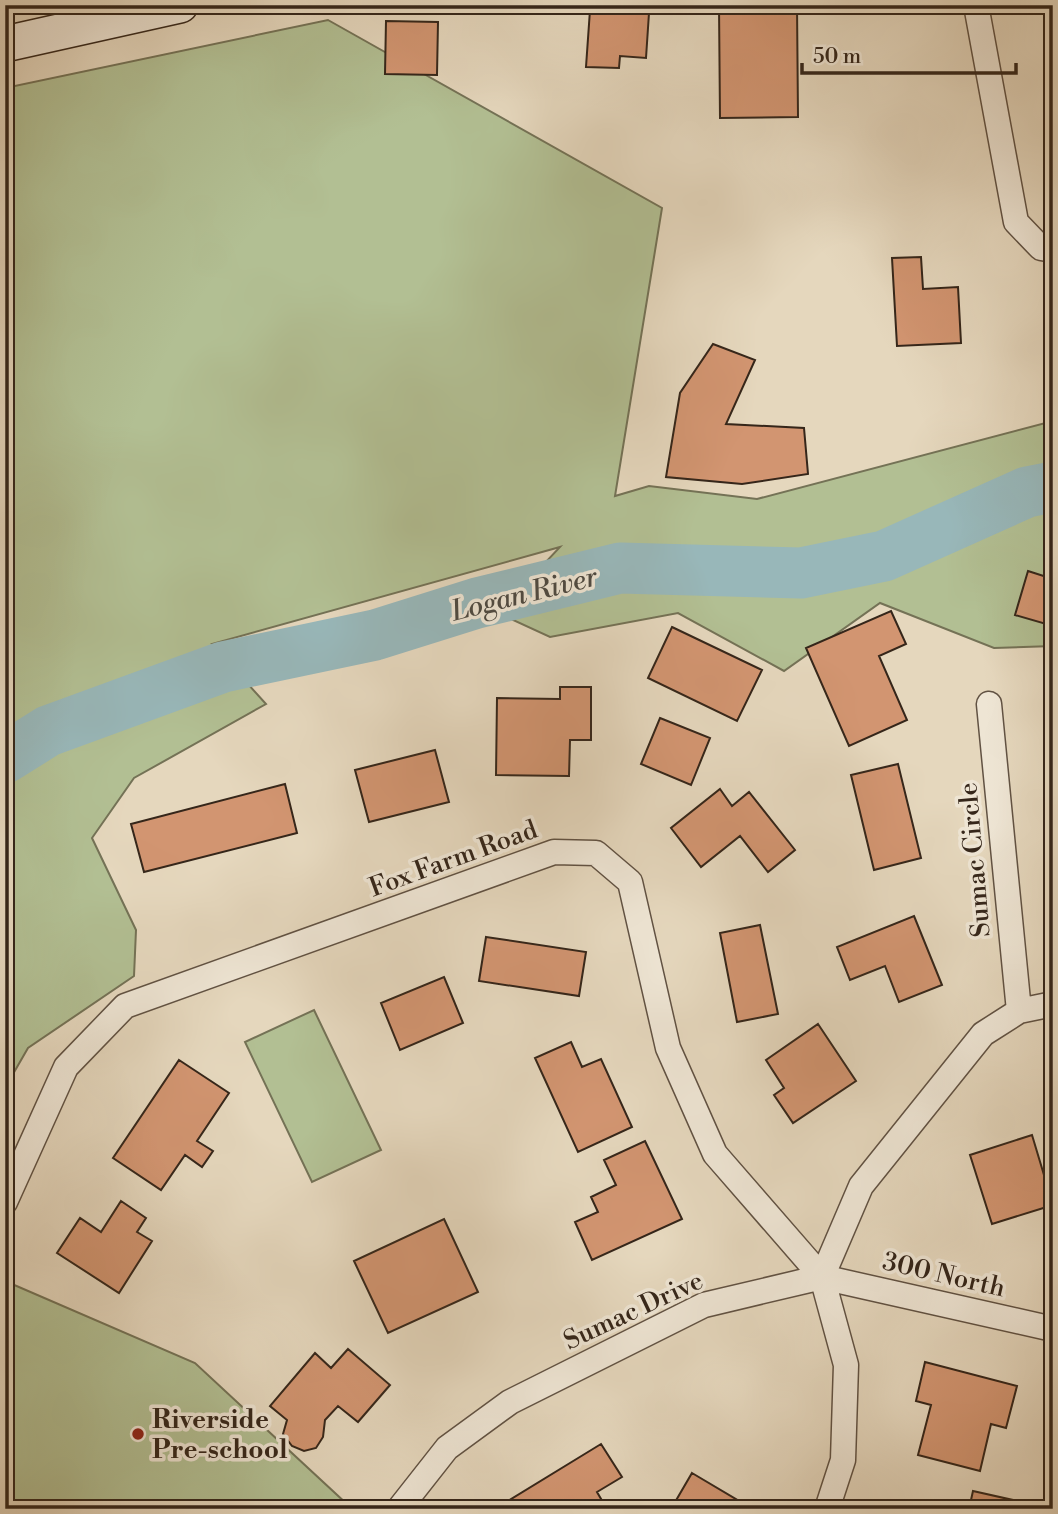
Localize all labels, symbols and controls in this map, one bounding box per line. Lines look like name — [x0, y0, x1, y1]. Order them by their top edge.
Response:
scale bar — [802, 32, 1016, 76]
text: 50 m — [813, 44, 861, 70]
water label: Logan River — [447, 559, 602, 630]
street label: Sumac Circle — [952, 781, 998, 939]
street label: Fox Farm Road — [365, 814, 542, 904]
street label: 300 North — [879, 1245, 1008, 1305]
street label: Sumac Drive — [559, 1265, 708, 1357]
place label: Riverside Pre-school — [152, 1404, 288, 1466]
marker: Riverside Pre-school — [130, 1426, 146, 1442]

